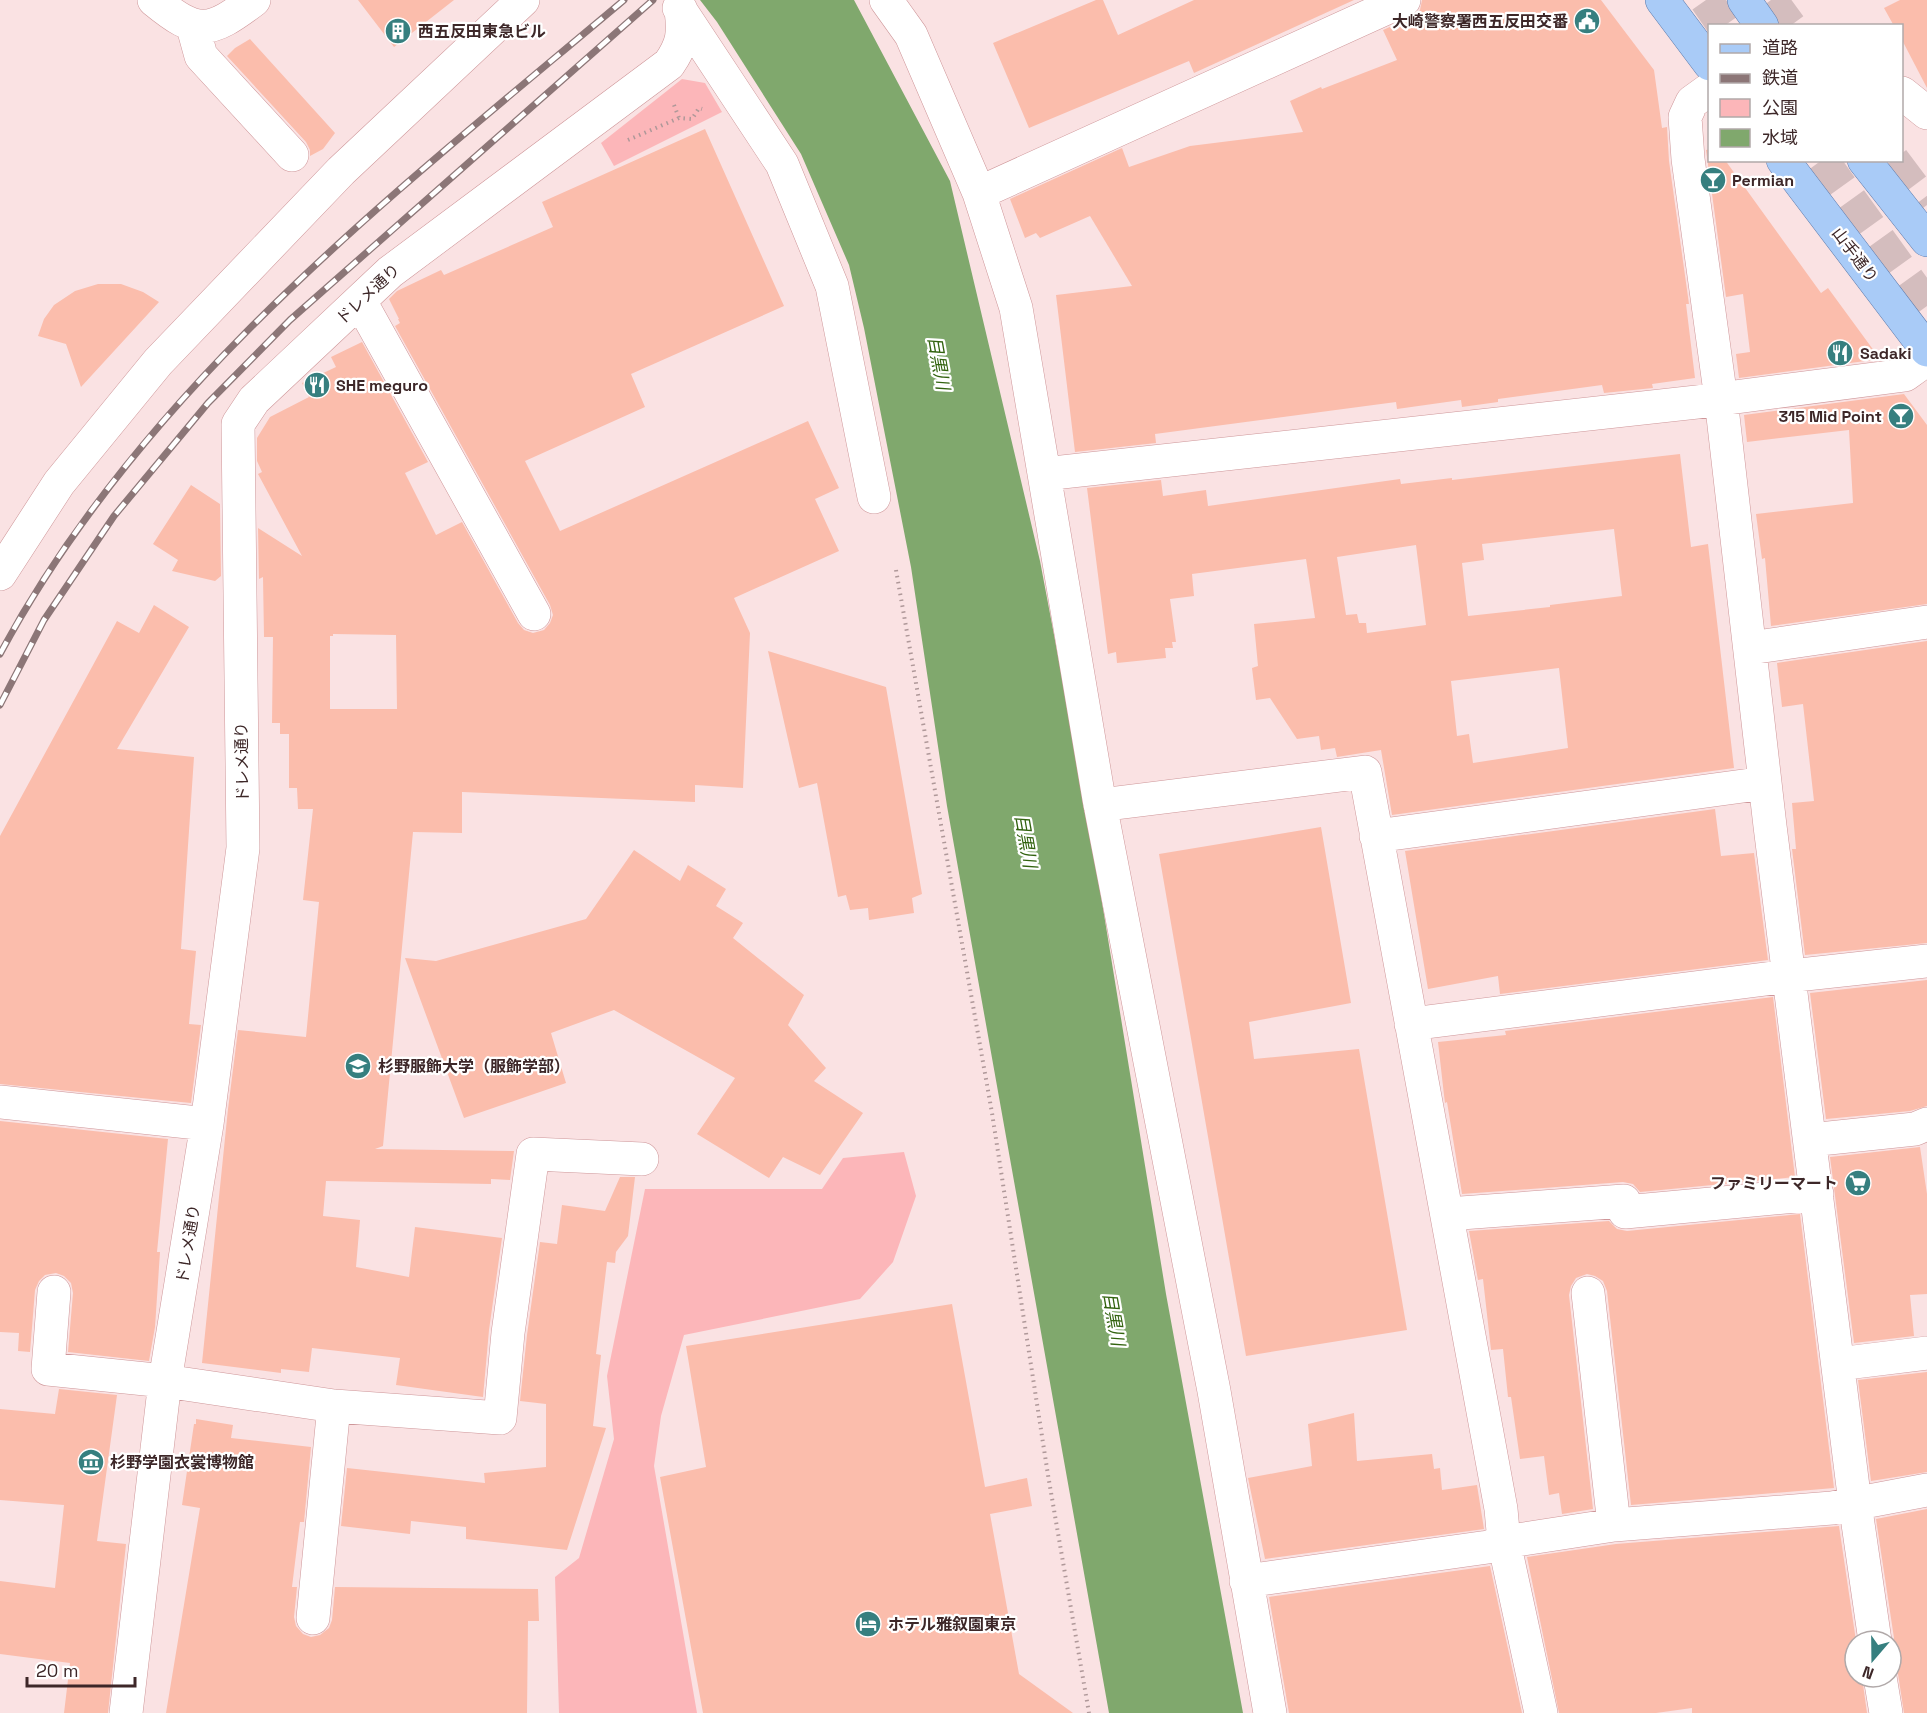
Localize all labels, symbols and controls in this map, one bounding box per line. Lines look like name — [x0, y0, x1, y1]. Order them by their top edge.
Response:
public building icon: 大崎警察署西五反田交番 — [1572, 6, 1602, 36]
place label: 大崎警察署西五反田交番 — [1392, 11, 1568, 32]
building icon: 西五反田東急ビル — [383, 16, 413, 46]
place label: 西五反田東急ビル — [418, 21, 546, 42]
legend — [1708, 24, 1903, 162]
text: 道路 — [1762, 36, 1798, 59]
text: 鉄道 — [1762, 66, 1798, 89]
text: 公園 — [1762, 96, 1798, 119]
text: 水域 — [1762, 126, 1798, 149]
bar icon: Permian — [1698, 165, 1728, 195]
place label: Permian — [1732, 170, 1794, 191]
street label: 山手通り — [1827, 223, 1883, 287]
street label: ドレメ通り — [332, 259, 404, 329]
water label: 目黒川 — [923, 334, 955, 394]
restaurant icon: Sadaki — [1825, 338, 1855, 368]
place label: Sadaki — [1860, 343, 1912, 364]
restaurant icon: SHE meguro — [302, 370, 332, 400]
place label: SHE meguro — [336, 375, 428, 396]
bar icon: 315 Mid Point — [1886, 401, 1916, 431]
place label: 315 Mid Point — [1779, 406, 1882, 427]
street label: ドレメ通り — [231, 722, 253, 802]
water label: 目黒川 — [1010, 812, 1042, 872]
school or university icon: 杉野服飾大学（服飾学部） — [343, 1051, 373, 1081]
place label: 杉野服飾大学（服飾学部） — [378, 1056, 570, 1077]
supermarket icon: ファミリーマート — [1843, 1168, 1873, 1198]
place label: ファミリーマート — [1710, 1173, 1838, 1194]
street label: ドレメ通り — [171, 1203, 205, 1285]
water label: 目黒川 — [1098, 1290, 1130, 1350]
museum icon: 杉野学園衣裳博物館 — [76, 1447, 106, 1477]
place label: 杉野学園衣裳博物館 — [110, 1452, 254, 1473]
hotel icon: ホテル雅叙園東京 — [853, 1609, 883, 1639]
place label: ホテル雅叙園東京 — [888, 1614, 1016, 1635]
north arrow — [1843, 1629, 1903, 1689]
scale bar — [27, 1650, 135, 1688]
text: 20 m — [36, 1659, 79, 1682]
text: N — [1859, 1661, 1877, 1684]

